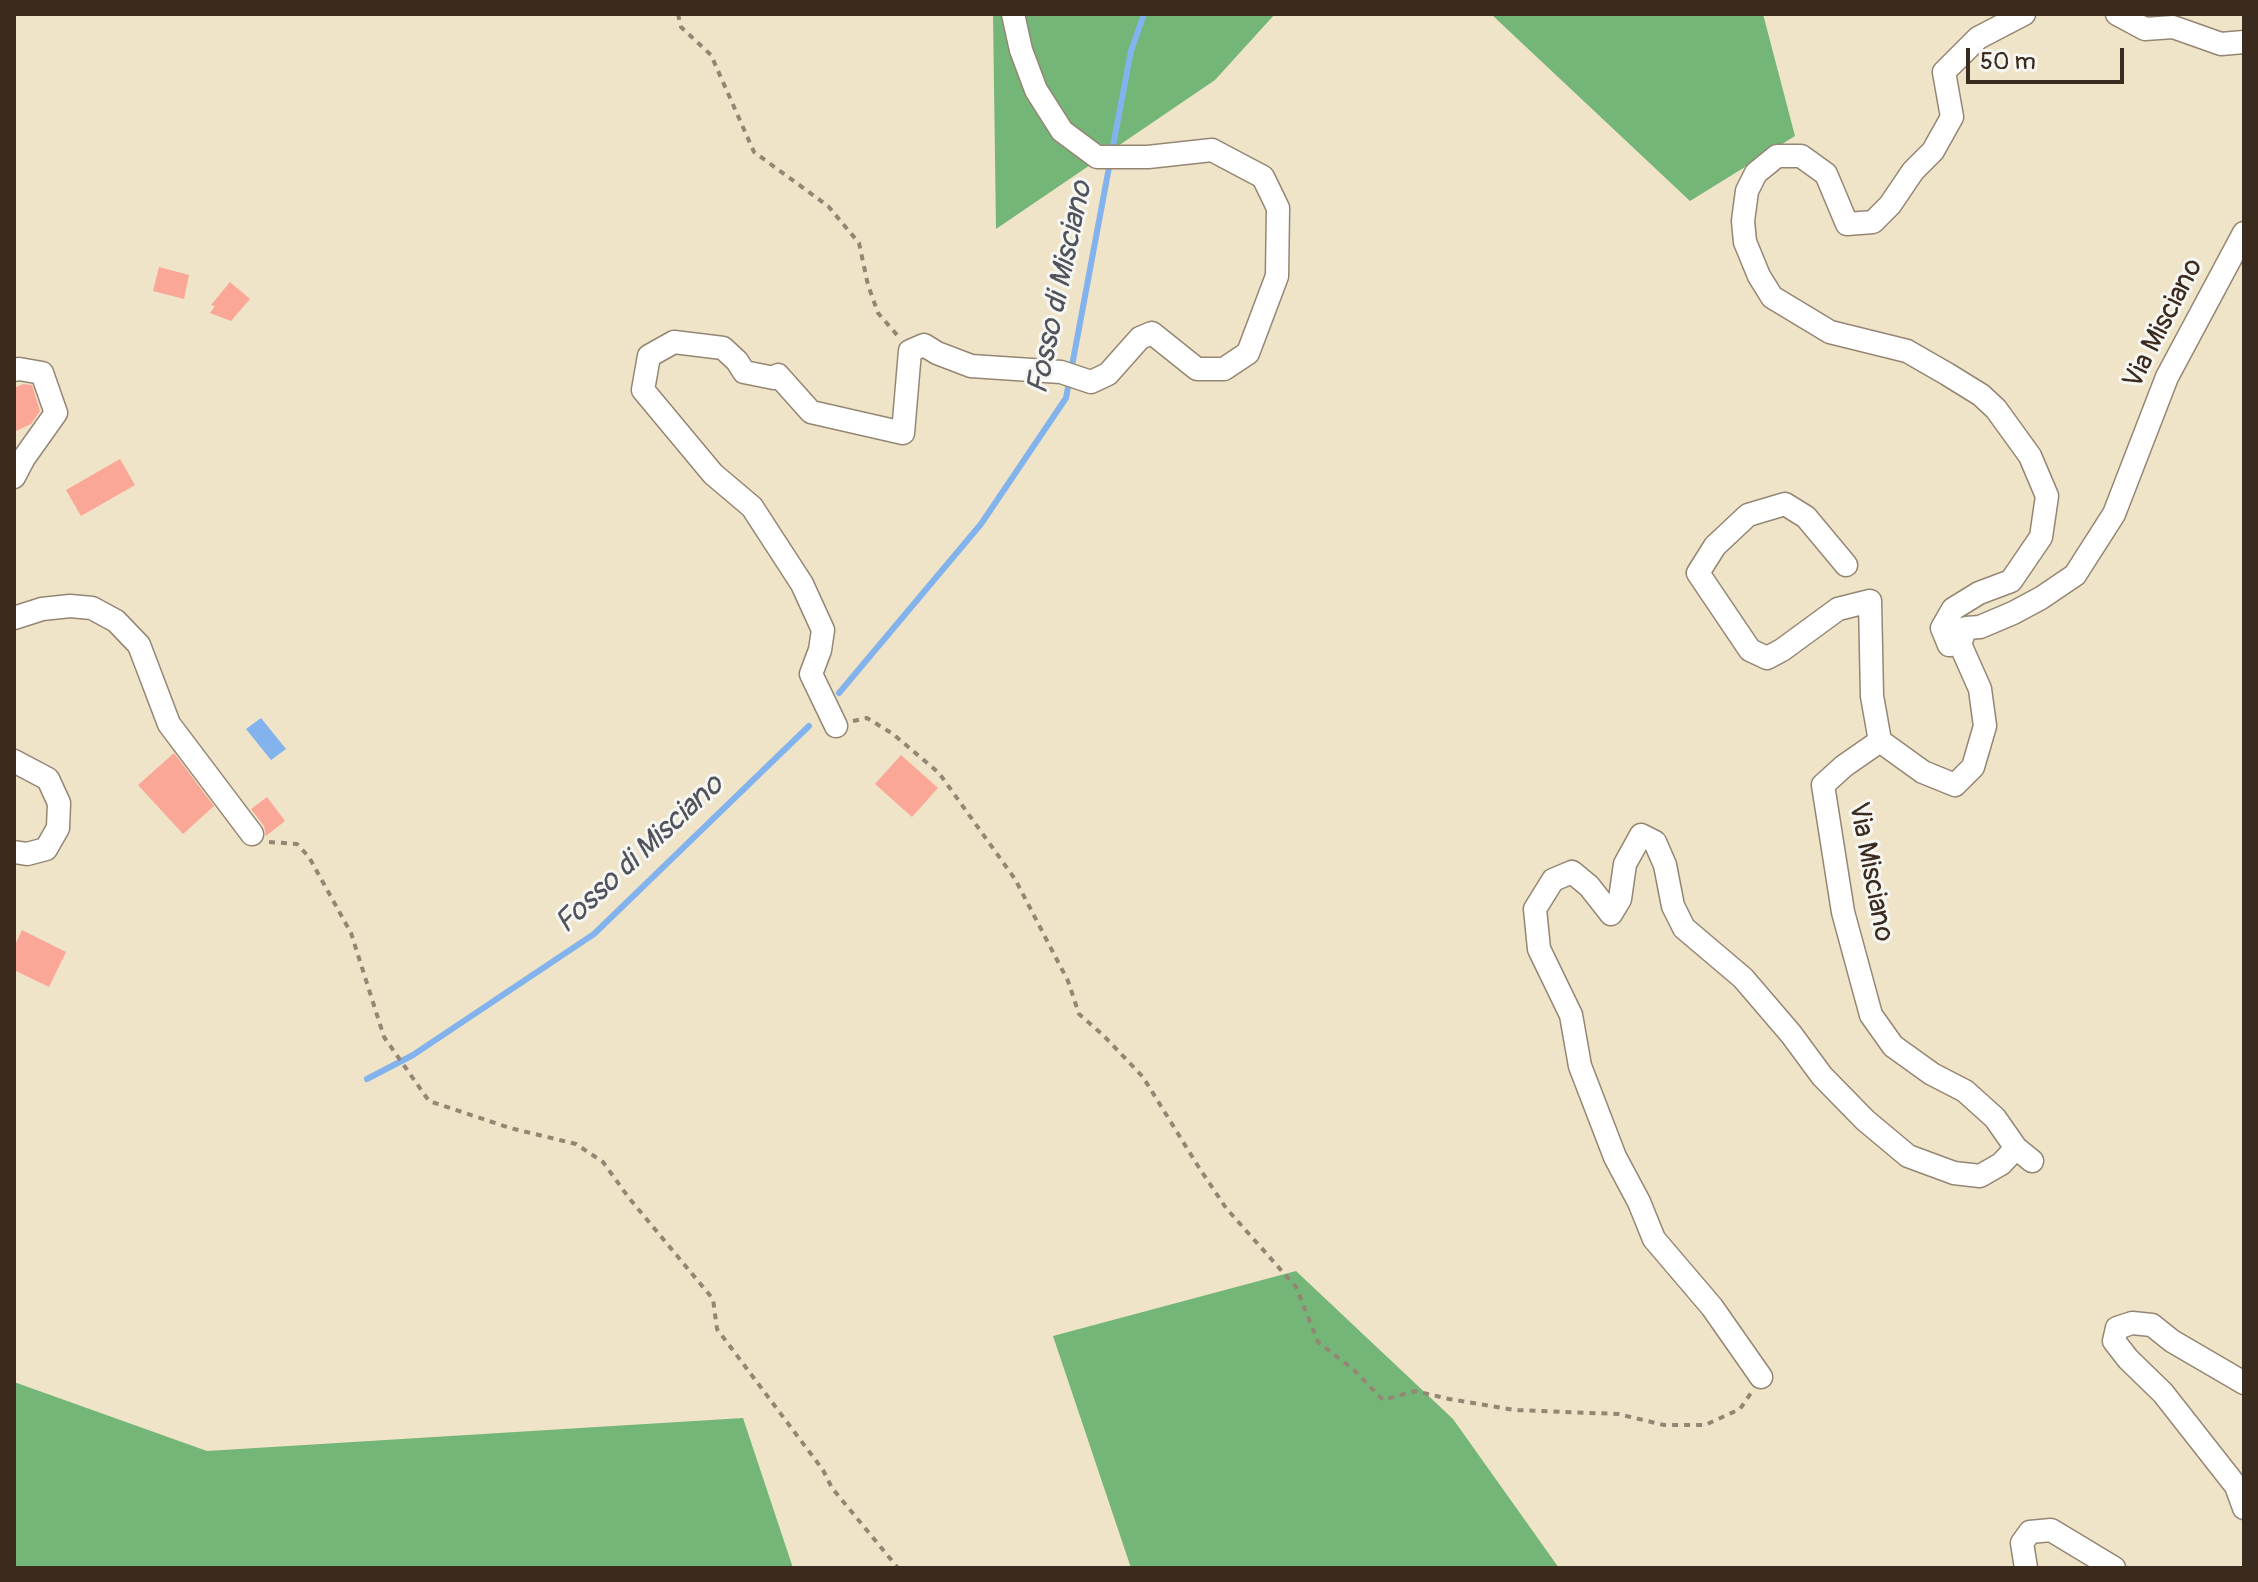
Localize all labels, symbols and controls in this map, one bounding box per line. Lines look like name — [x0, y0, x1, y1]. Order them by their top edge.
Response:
scale bar — [1970, 32, 2128, 82]
text: 50 m — [1980, 47, 2036, 76]
water label: Fosso di Misciano — [1021, 178, 1101, 398]
street label: Via Misciano — [2117, 253, 2211, 395]
water label: Fosso di Misciano — [549, 768, 731, 942]
street label: Via Misciano — [1840, 799, 1900, 945]

